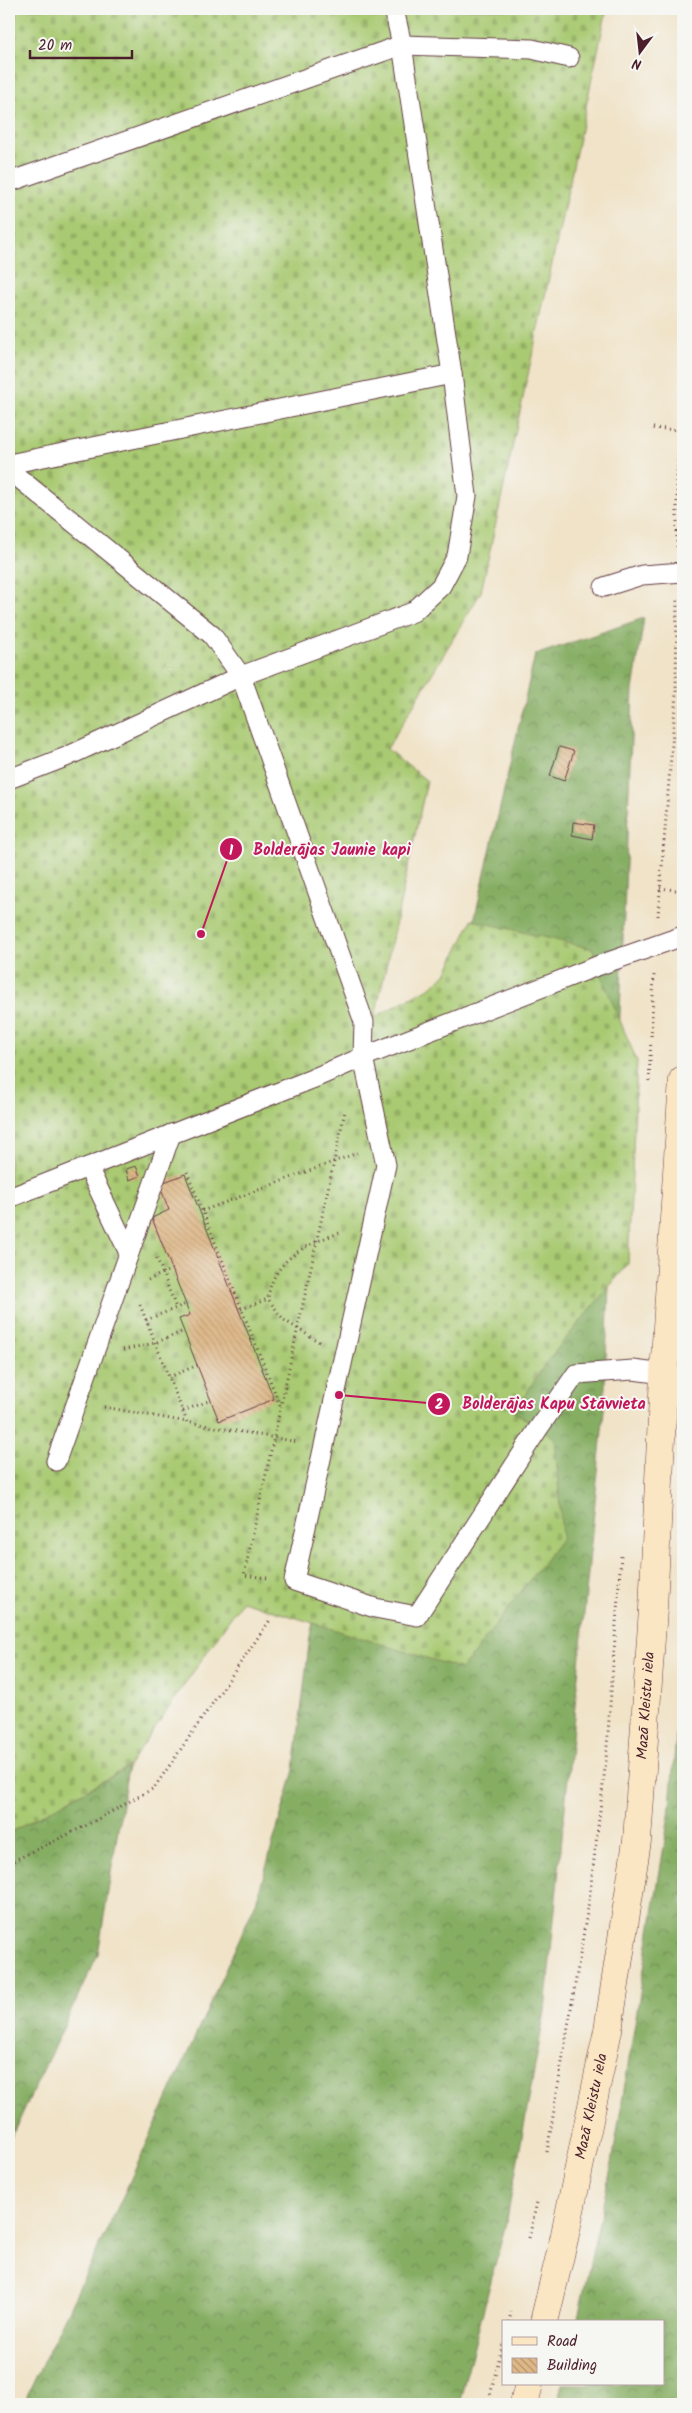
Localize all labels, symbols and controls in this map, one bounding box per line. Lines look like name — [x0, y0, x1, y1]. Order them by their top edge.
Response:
scale bar — [30, 28, 132, 60]
north arrow — [614, 28, 664, 78]
text: 20 m — [38, 34, 72, 58]
text: N — [630, 52, 644, 75]
callout: Bolderājas Jaunie kapi — [219, 834, 421, 865]
text: Bolderājas Jaunie kapi — [253, 838, 412, 863]
text: 1 — [229, 839, 234, 863]
callout: Bolderājas Kapu Stāvvieta — [427, 1388, 655, 1419]
text: Bolderājas Kapu Stāvvieta — [462, 1392, 646, 1417]
text: 2 — [435, 1393, 444, 1417]
street label: Mazā Kleistu iela — [631, 1651, 662, 1760]
street label: Mazā Kleistu iela — [569, 2051, 615, 2162]
legend — [502, 2320, 664, 2386]
text: Road — [547, 2330, 578, 2354]
text: Building — [547, 2354, 597, 2378]

